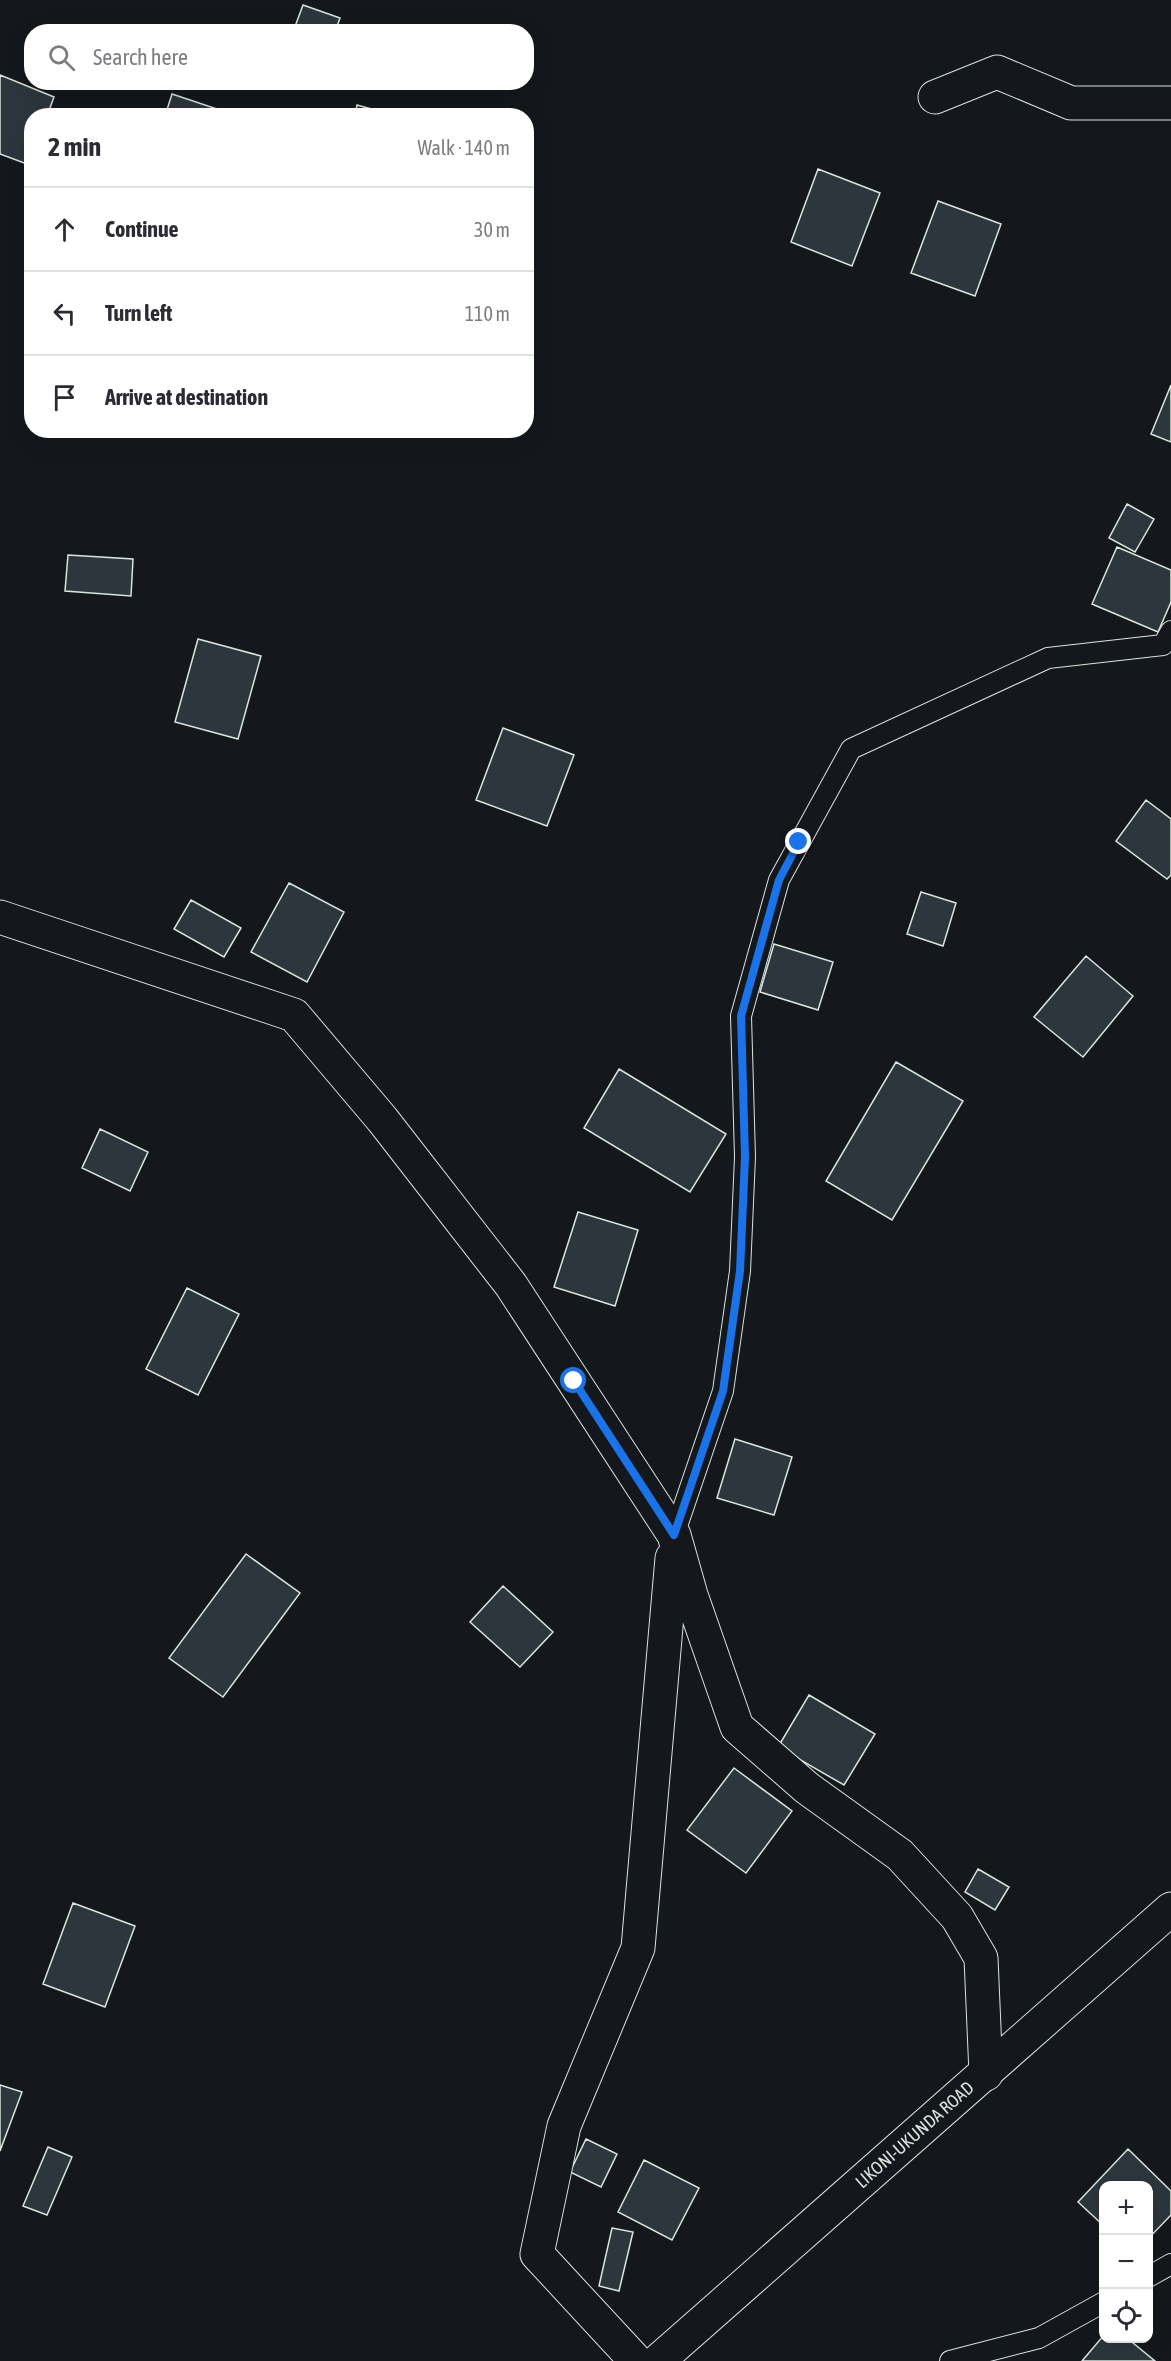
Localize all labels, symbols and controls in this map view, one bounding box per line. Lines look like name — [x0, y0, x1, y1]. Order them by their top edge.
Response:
search box — [24, 24, 534, 90]
icon: search — [45, 41, 78, 74]
text: Search here — [93, 44, 188, 70]
text: 2 min — [48, 132, 101, 162]
text: Walk · 140 m — [418, 136, 510, 159]
icon: ahead — [48, 213, 81, 246]
text: Continue — [105, 216, 179, 242]
text: 30 m — [474, 218, 510, 241]
icon: left — [48, 297, 81, 330]
text: Turn left — [105, 300, 172, 326]
text: 110 m — [465, 302, 510, 325]
icon: arrive — [48, 381, 81, 414]
text: Arrive at destination — [105, 384, 268, 410]
route end — [785, 828, 811, 854]
route start — [560, 1367, 586, 1393]
street label: LIKONI-UKUNDA ROAD — [851, 2077, 978, 2192]
map controls — [1099, 2181, 1153, 2343]
button: + — [1099, 2181, 1153, 2235]
button: − — [1099, 2235, 1153, 2289]
button: locate — [1099, 2289, 1153, 2343]

